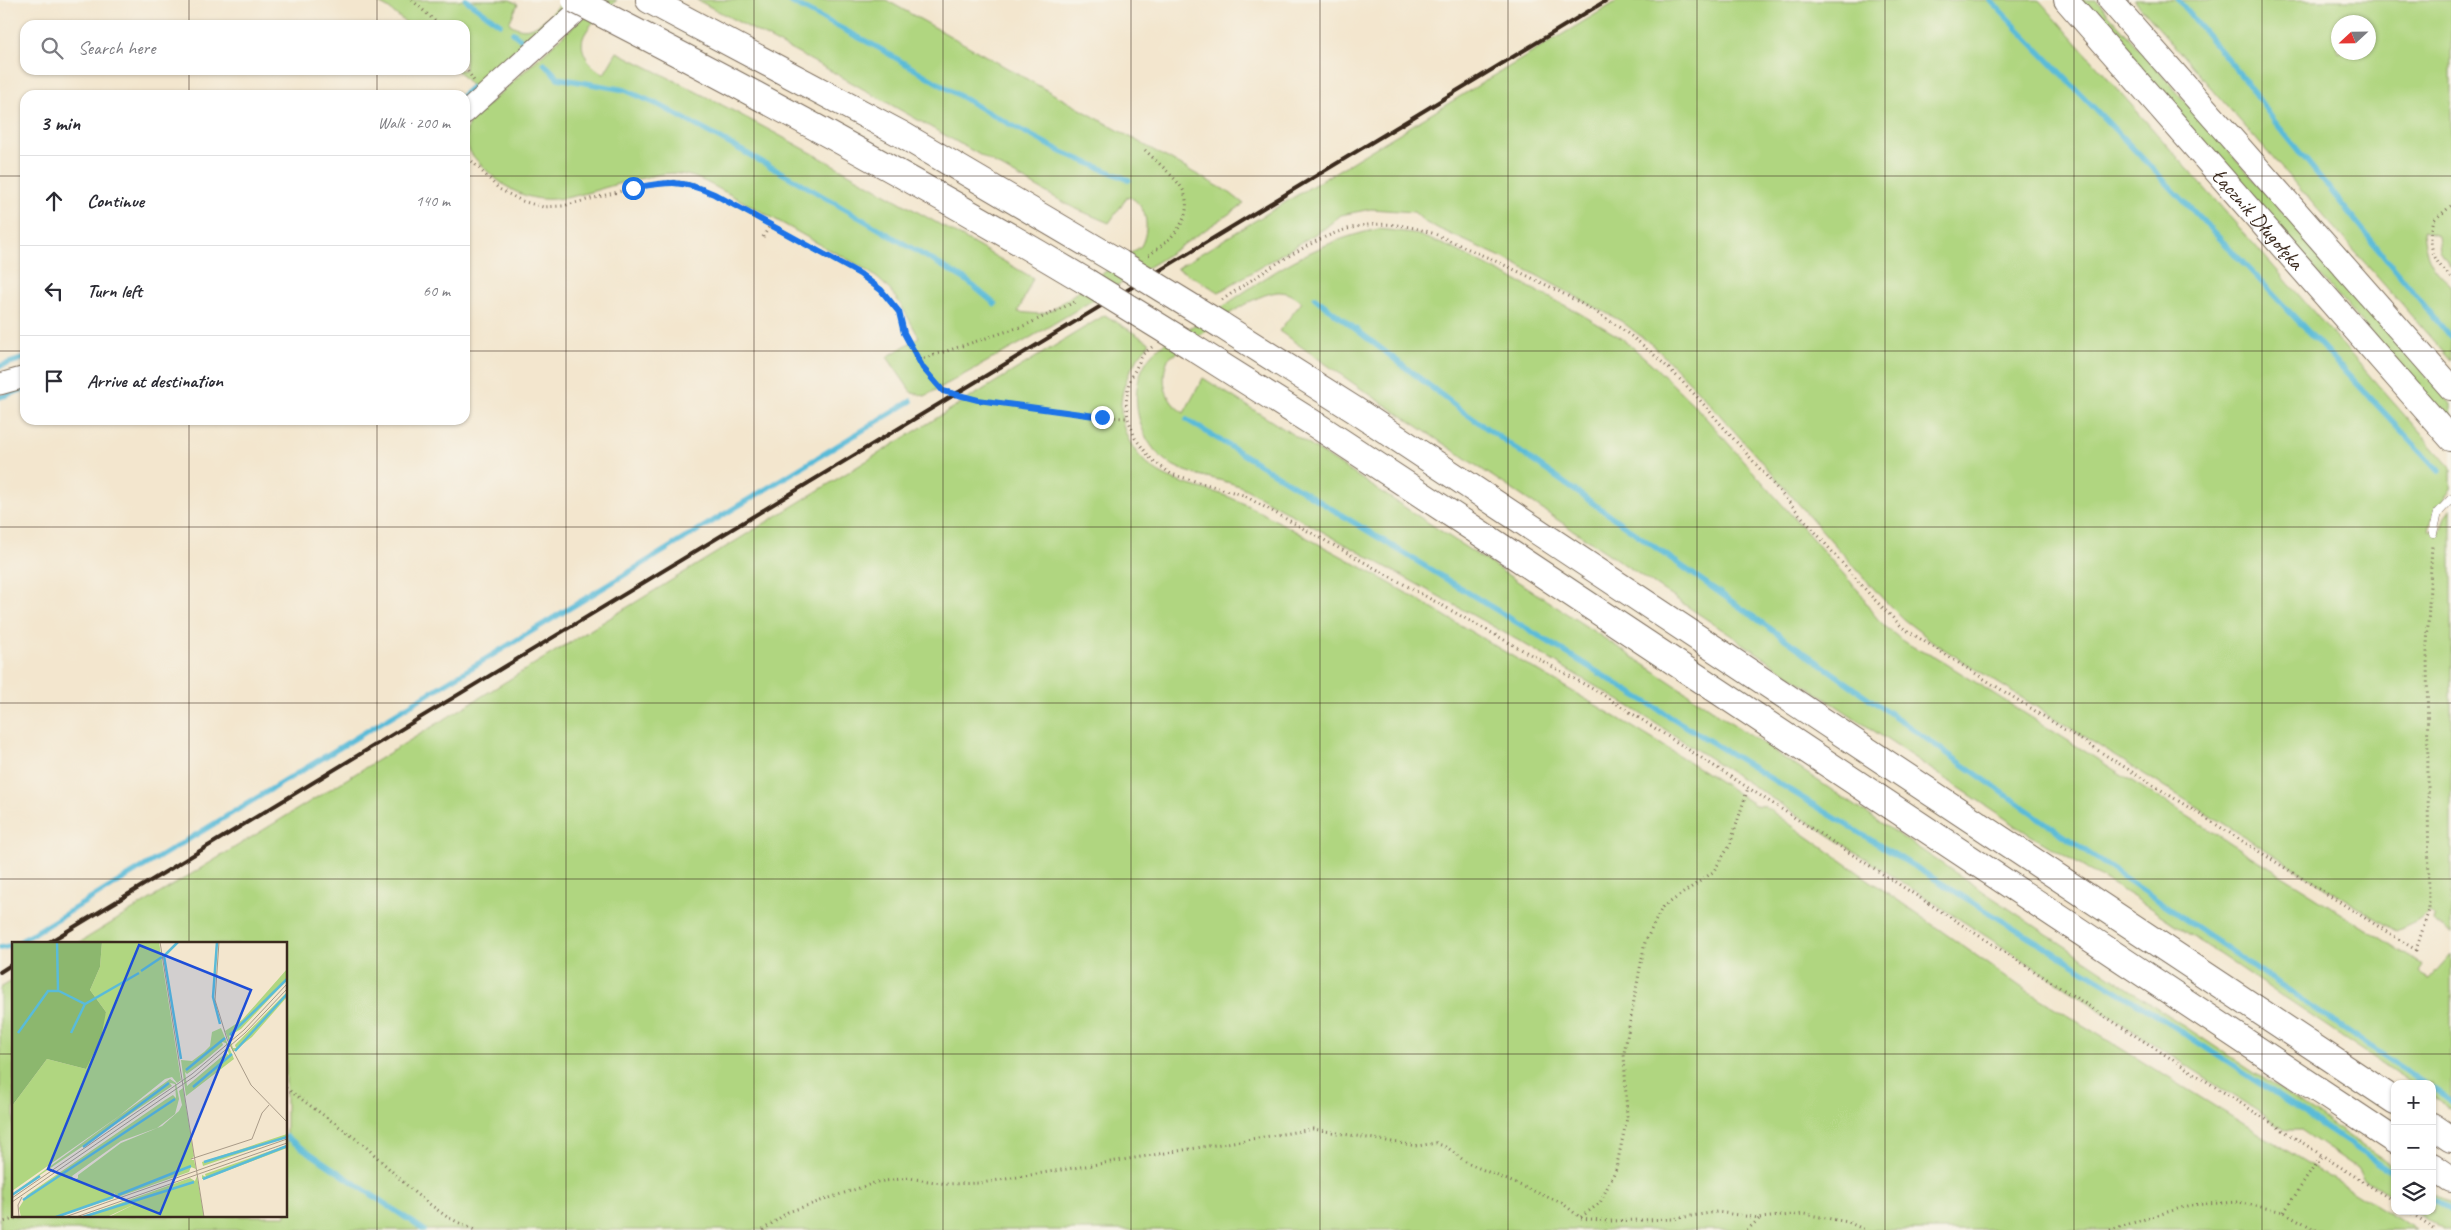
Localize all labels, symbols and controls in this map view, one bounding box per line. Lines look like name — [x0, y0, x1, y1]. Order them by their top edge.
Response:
north arrow — [2331, 15, 2376, 60]
search box — [20, 20, 470, 75]
icon: search — [38, 34, 66, 62]
text: Search here — [78, 36, 155, 60]
text: 3 min — [40, 110, 80, 136]
text: Walk · 200 m — [378, 113, 450, 133]
street label: Łącznik Długołęka — [2206, 163, 2310, 276]
route start — [622, 177, 645, 200]
icon: ahead — [40, 187, 68, 215]
text: Continue — [87, 189, 144, 213]
text: 140 m — [416, 191, 450, 211]
icon: left — [40, 277, 68, 305]
text: Turn left — [87, 279, 142, 303]
text: 60 m — [423, 281, 450, 301]
icon: arrive — [40, 367, 68, 395]
text: Arrive at destination — [87, 369, 223, 393]
route end — [1091, 406, 1114, 429]
inset map — [12, 942, 288, 1218]
map controls — [2391, 1080, 2436, 1215]
button: + — [2391, 1080, 2436, 1125]
button: − — [2391, 1125, 2436, 1170]
button: layers — [2391, 1170, 2436, 1215]

